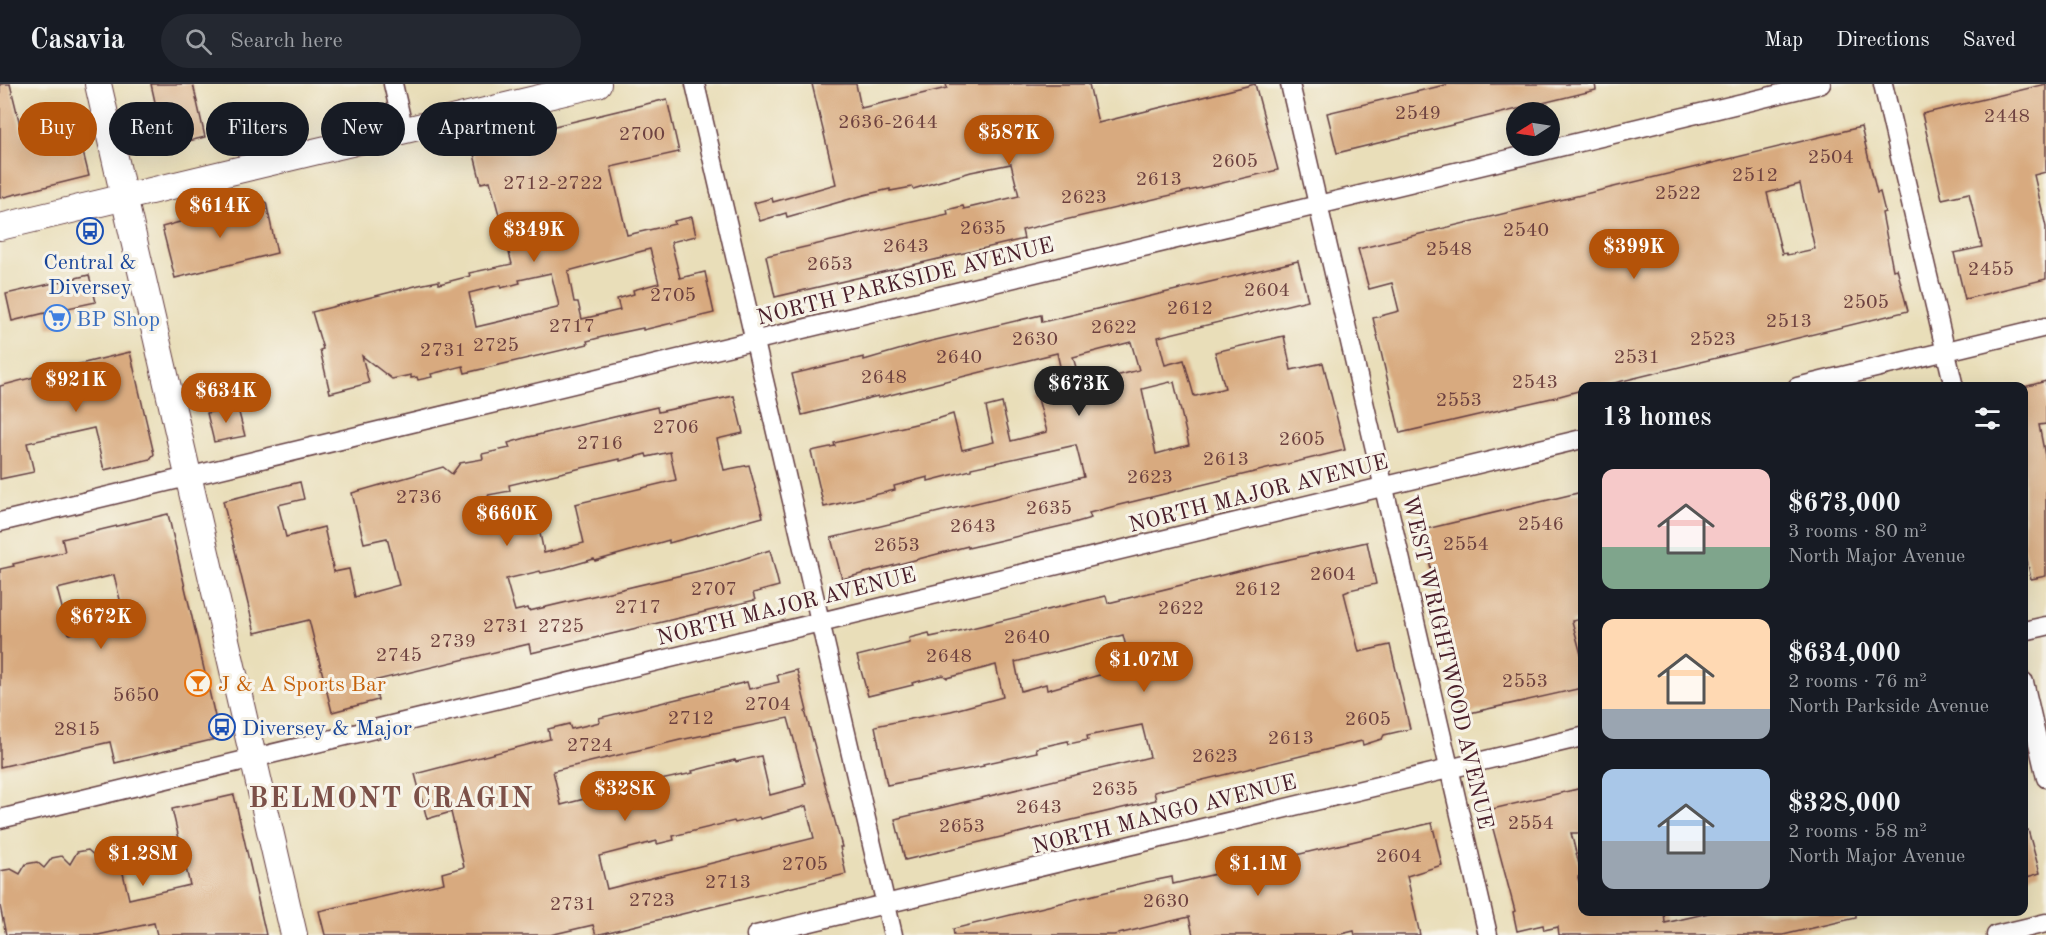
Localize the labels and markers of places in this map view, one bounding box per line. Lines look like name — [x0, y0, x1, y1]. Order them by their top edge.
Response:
pin: $587K — [967, 115, 1051, 166]
pin: $614K — [178, 188, 262, 239]
pin: $349K — [492, 212, 576, 263]
bus stop icon: Central & Diversey — [75, 216, 105, 246]
pin: $399K — [1592, 229, 1676, 280]
place label: Central & Diversey — [43, 252, 137, 299]
supermarket icon: BP Shop — [42, 303, 72, 333]
place label: BP Shop — [76, 309, 160, 331]
pin: $921K — [34, 362, 118, 413]
pin: $673K — [1037, 366, 1121, 417]
pin: $634K — [184, 373, 268, 424]
pin: $660K — [465, 496, 549, 547]
pin: $672K — [59, 599, 143, 650]
pin: $1.07M — [1095, 642, 1193, 693]
bar icon: J & A Sports Bar — [183, 668, 213, 698]
place label: J & A Sports Bar — [218, 674, 386, 696]
bus stop icon: Diversey & Major — [207, 712, 237, 742]
place label: Diversey & Major — [242, 718, 412, 740]
pin: $328K — [583, 771, 667, 822]
pin: $1.28M — [94, 836, 192, 887]
pin: $1.1M — [1216, 846, 1300, 897]

